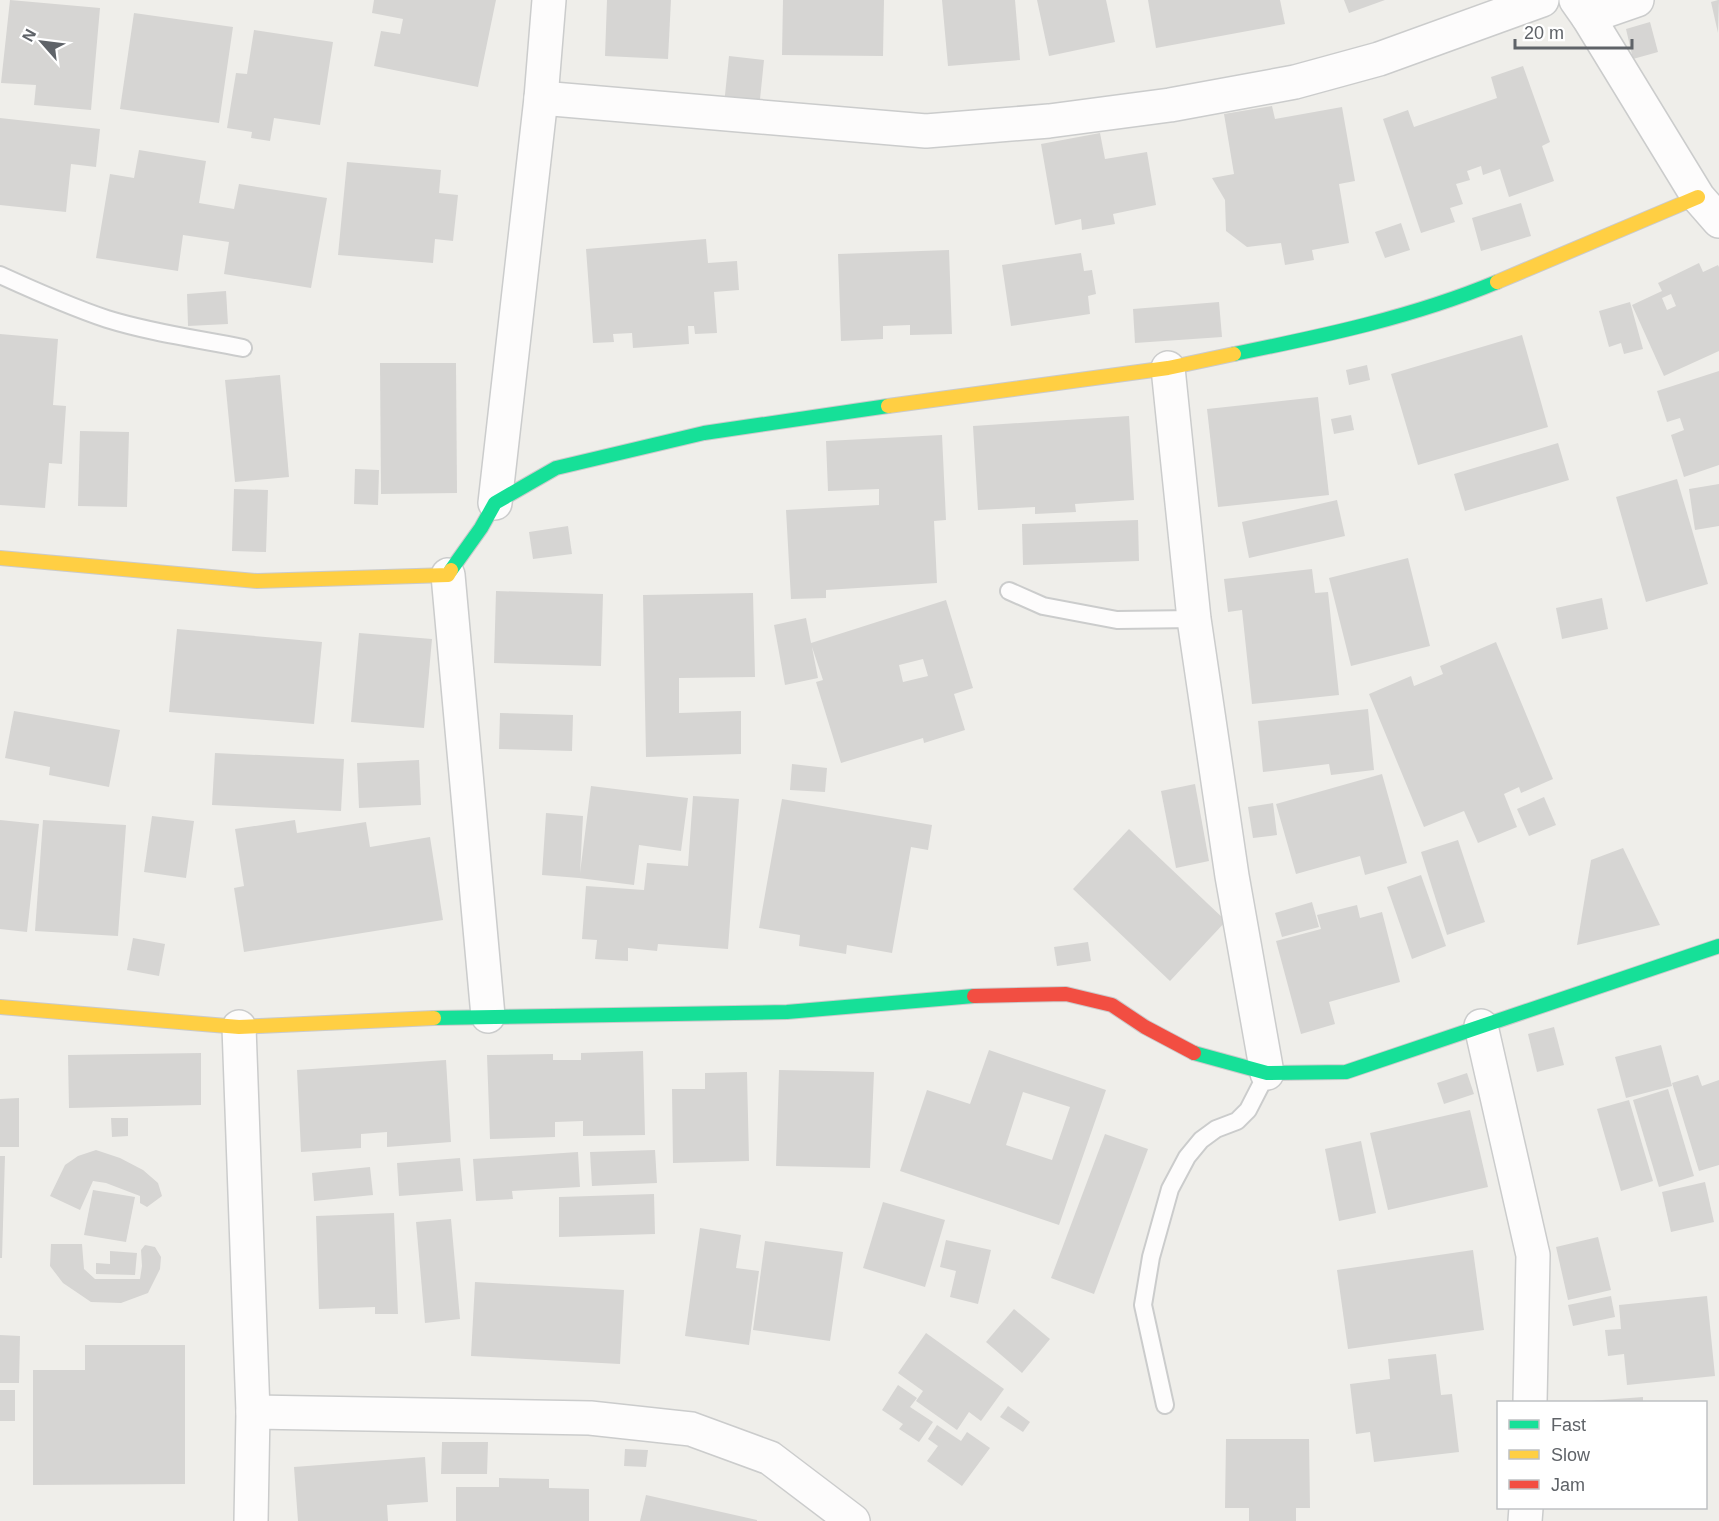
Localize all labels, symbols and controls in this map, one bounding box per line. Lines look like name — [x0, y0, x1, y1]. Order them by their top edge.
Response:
north arrow — [12, 12, 72, 72]
scale bar — [1515, 12, 1632, 50]
text: 20 m — [1524, 23, 1564, 43]
text: N — [19, 26, 39, 44]
legend — [1497, 1401, 1707, 1509]
text: Fast — [1551, 1415, 1586, 1435]
text: Slow — [1551, 1445, 1591, 1465]
text: Jam — [1551, 1475, 1585, 1495]

